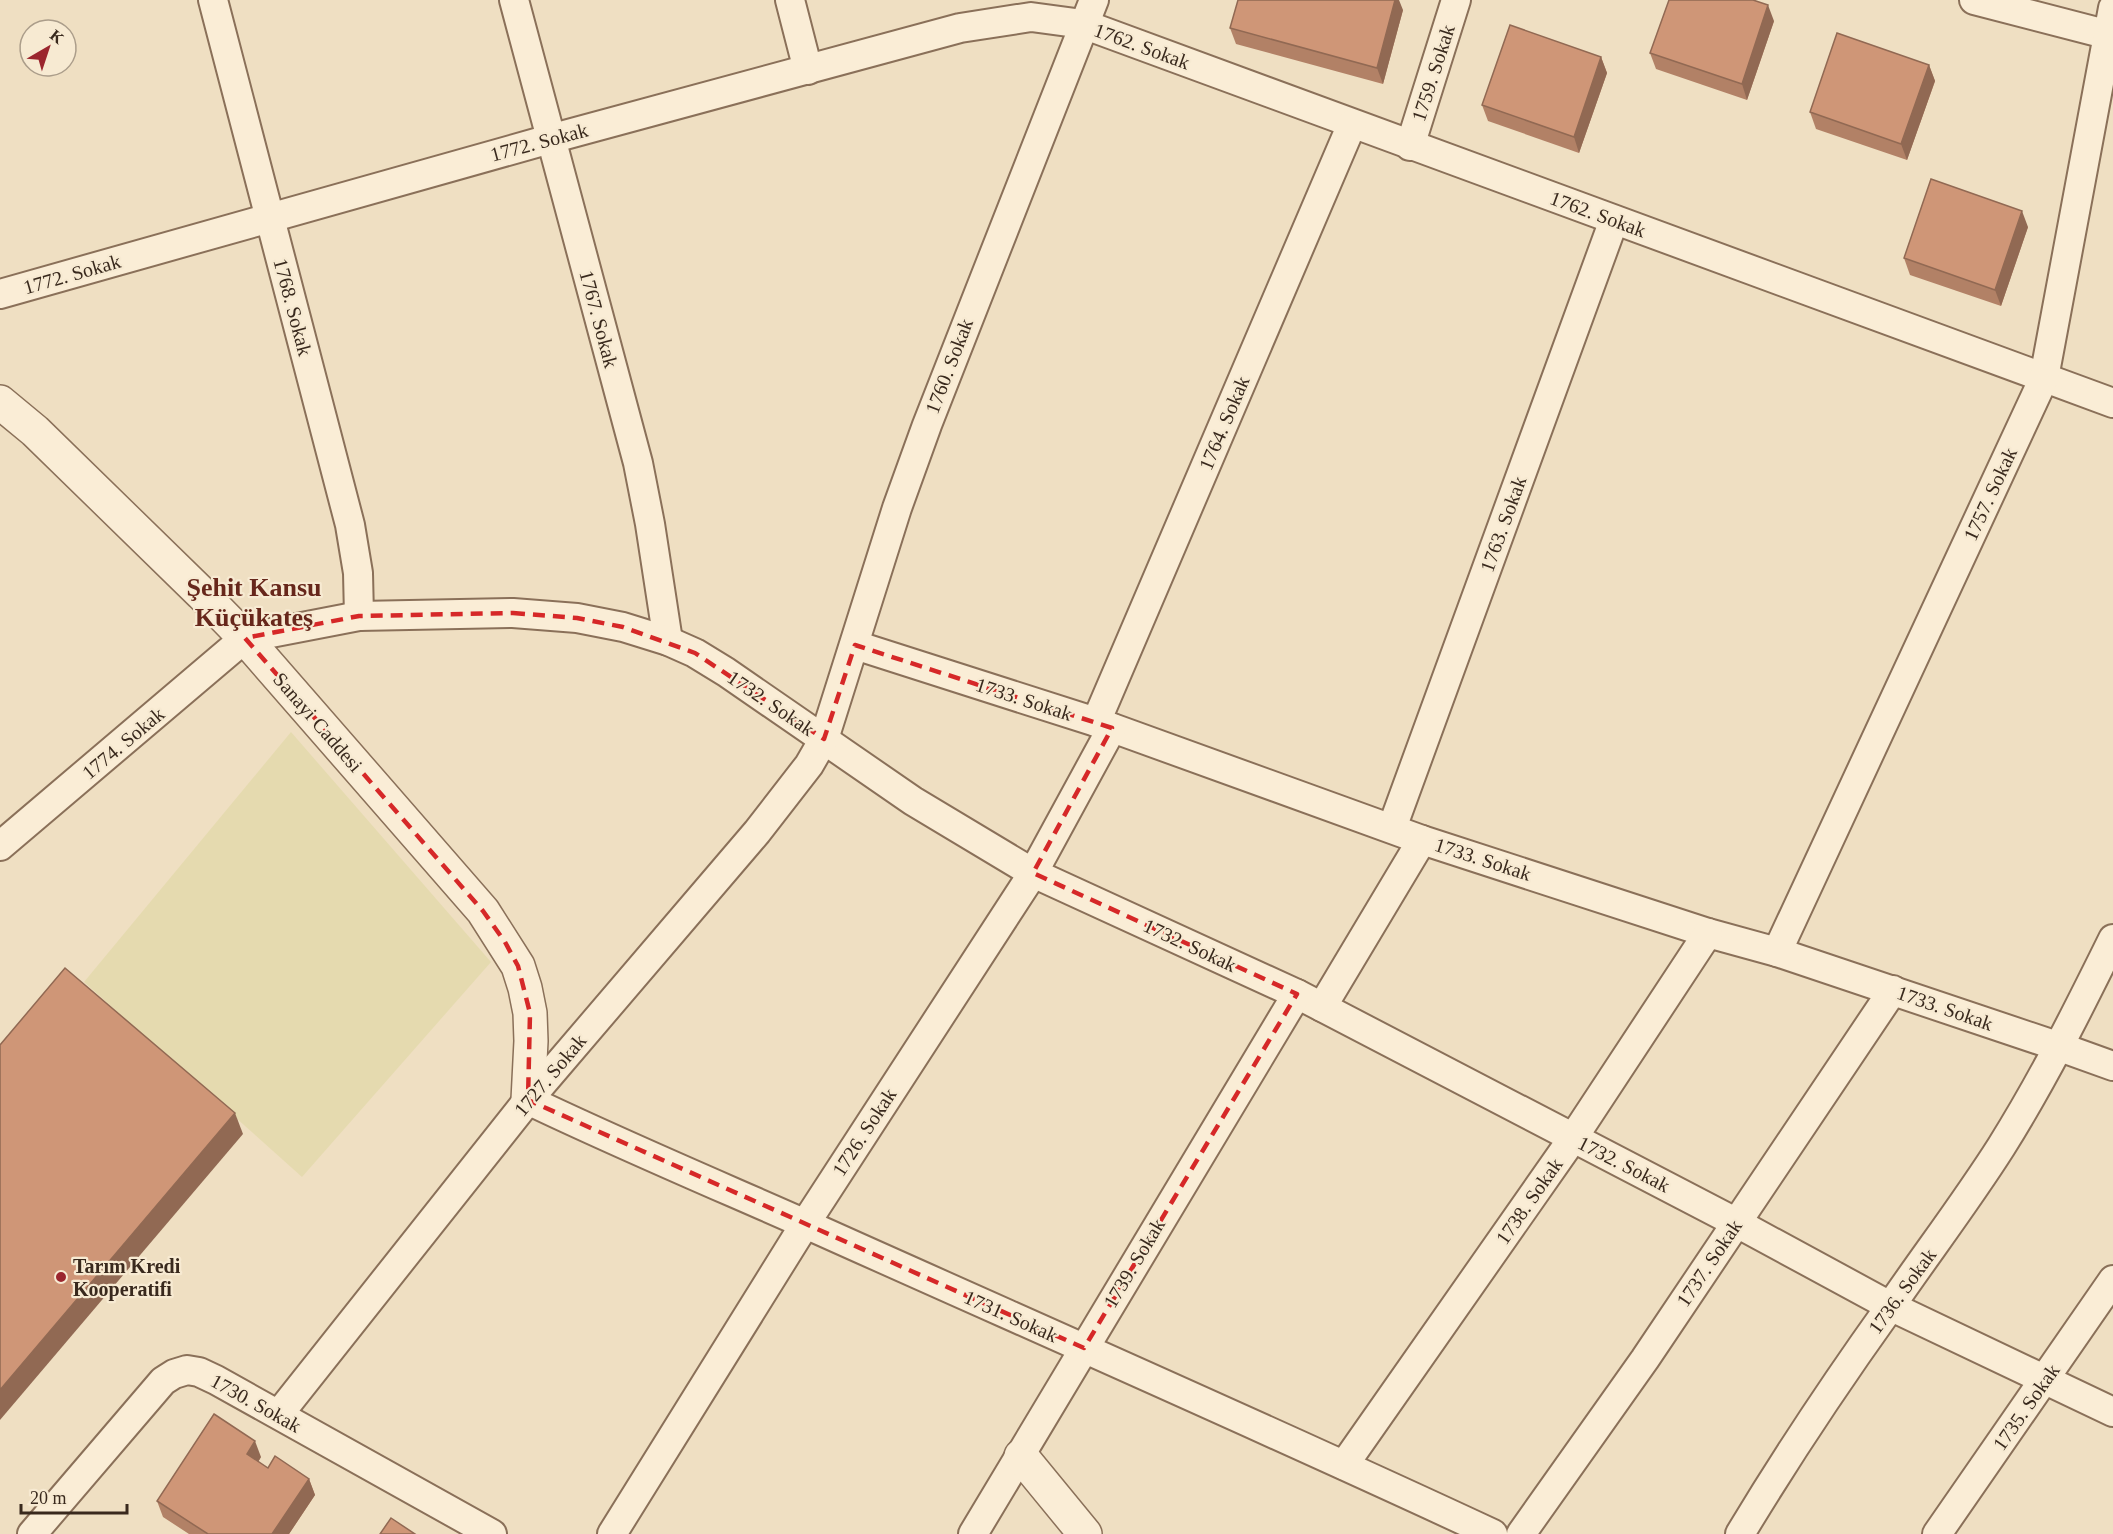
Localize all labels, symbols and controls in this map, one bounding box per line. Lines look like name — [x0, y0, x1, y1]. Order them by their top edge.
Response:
north arrow — [18, 18, 78, 78]
street label: 1762. Sokak — [1091, 19, 1193, 73]
street label: 1759. Sokak — [1407, 22, 1459, 124]
text: K — [47, 26, 68, 48]
street label: 1772. Sokak — [488, 118, 590, 166]
street label: 1762. Sokak — [1547, 187, 1649, 241]
street label: 1772. Sokak — [21, 250, 123, 298]
street label: 1768. Sokak — [269, 256, 317, 358]
street label: 1767. Sokak — [575, 268, 623, 370]
street label: 1760. Sokak — [921, 315, 977, 417]
street label: 1764. Sokak — [1194, 373, 1254, 473]
street label: 1757. Sokak — [1959, 444, 2021, 544]
street label: 1763. Sokak — [1476, 473, 1530, 575]
district label: Şehit Kansu Küçükateş — [186, 573, 322, 632]
street label: 1732. Sokak — [723, 666, 819, 740]
street label: Sanayi Caddesi — [268, 668, 367, 777]
street label: 1733. Sokak — [973, 673, 1075, 725]
street label: 1774. Sokak — [78, 702, 168, 784]
street label: 1733. Sokak — [1432, 833, 1534, 885]
street label: 1732. Sokak — [1140, 914, 1240, 976]
street label: 1733. Sokak — [1894, 981, 1996, 1035]
street label: 1727. Sokak — [509, 1030, 591, 1120]
street label: 1726. Sokak — [828, 1084, 900, 1180]
street label: 1732. Sokak — [1574, 1131, 1674, 1197]
street label: 1738. Sokak — [1491, 1154, 1567, 1248]
street label: 1739. Sokak — [1099, 1214, 1169, 1312]
street label: 1737. Sokak — [1672, 1215, 1746, 1311]
street label: 1736. Sokak — [1864, 1244, 1940, 1338]
place label: Tarım Kredi Kooperatifi — [73, 1255, 181, 1301]
marker: Tarım Kredi Kooperatifi — [54, 1270, 68, 1284]
street label: 1731. Sokak — [961, 1286, 1061, 1346]
street label: 1735. Sokak — [1988, 1360, 2064, 1454]
street label: 1730. Sokak — [207, 1369, 305, 1437]
scale bar — [21, 1477, 128, 1515]
text: 20 m — [30, 1488, 67, 1508]

